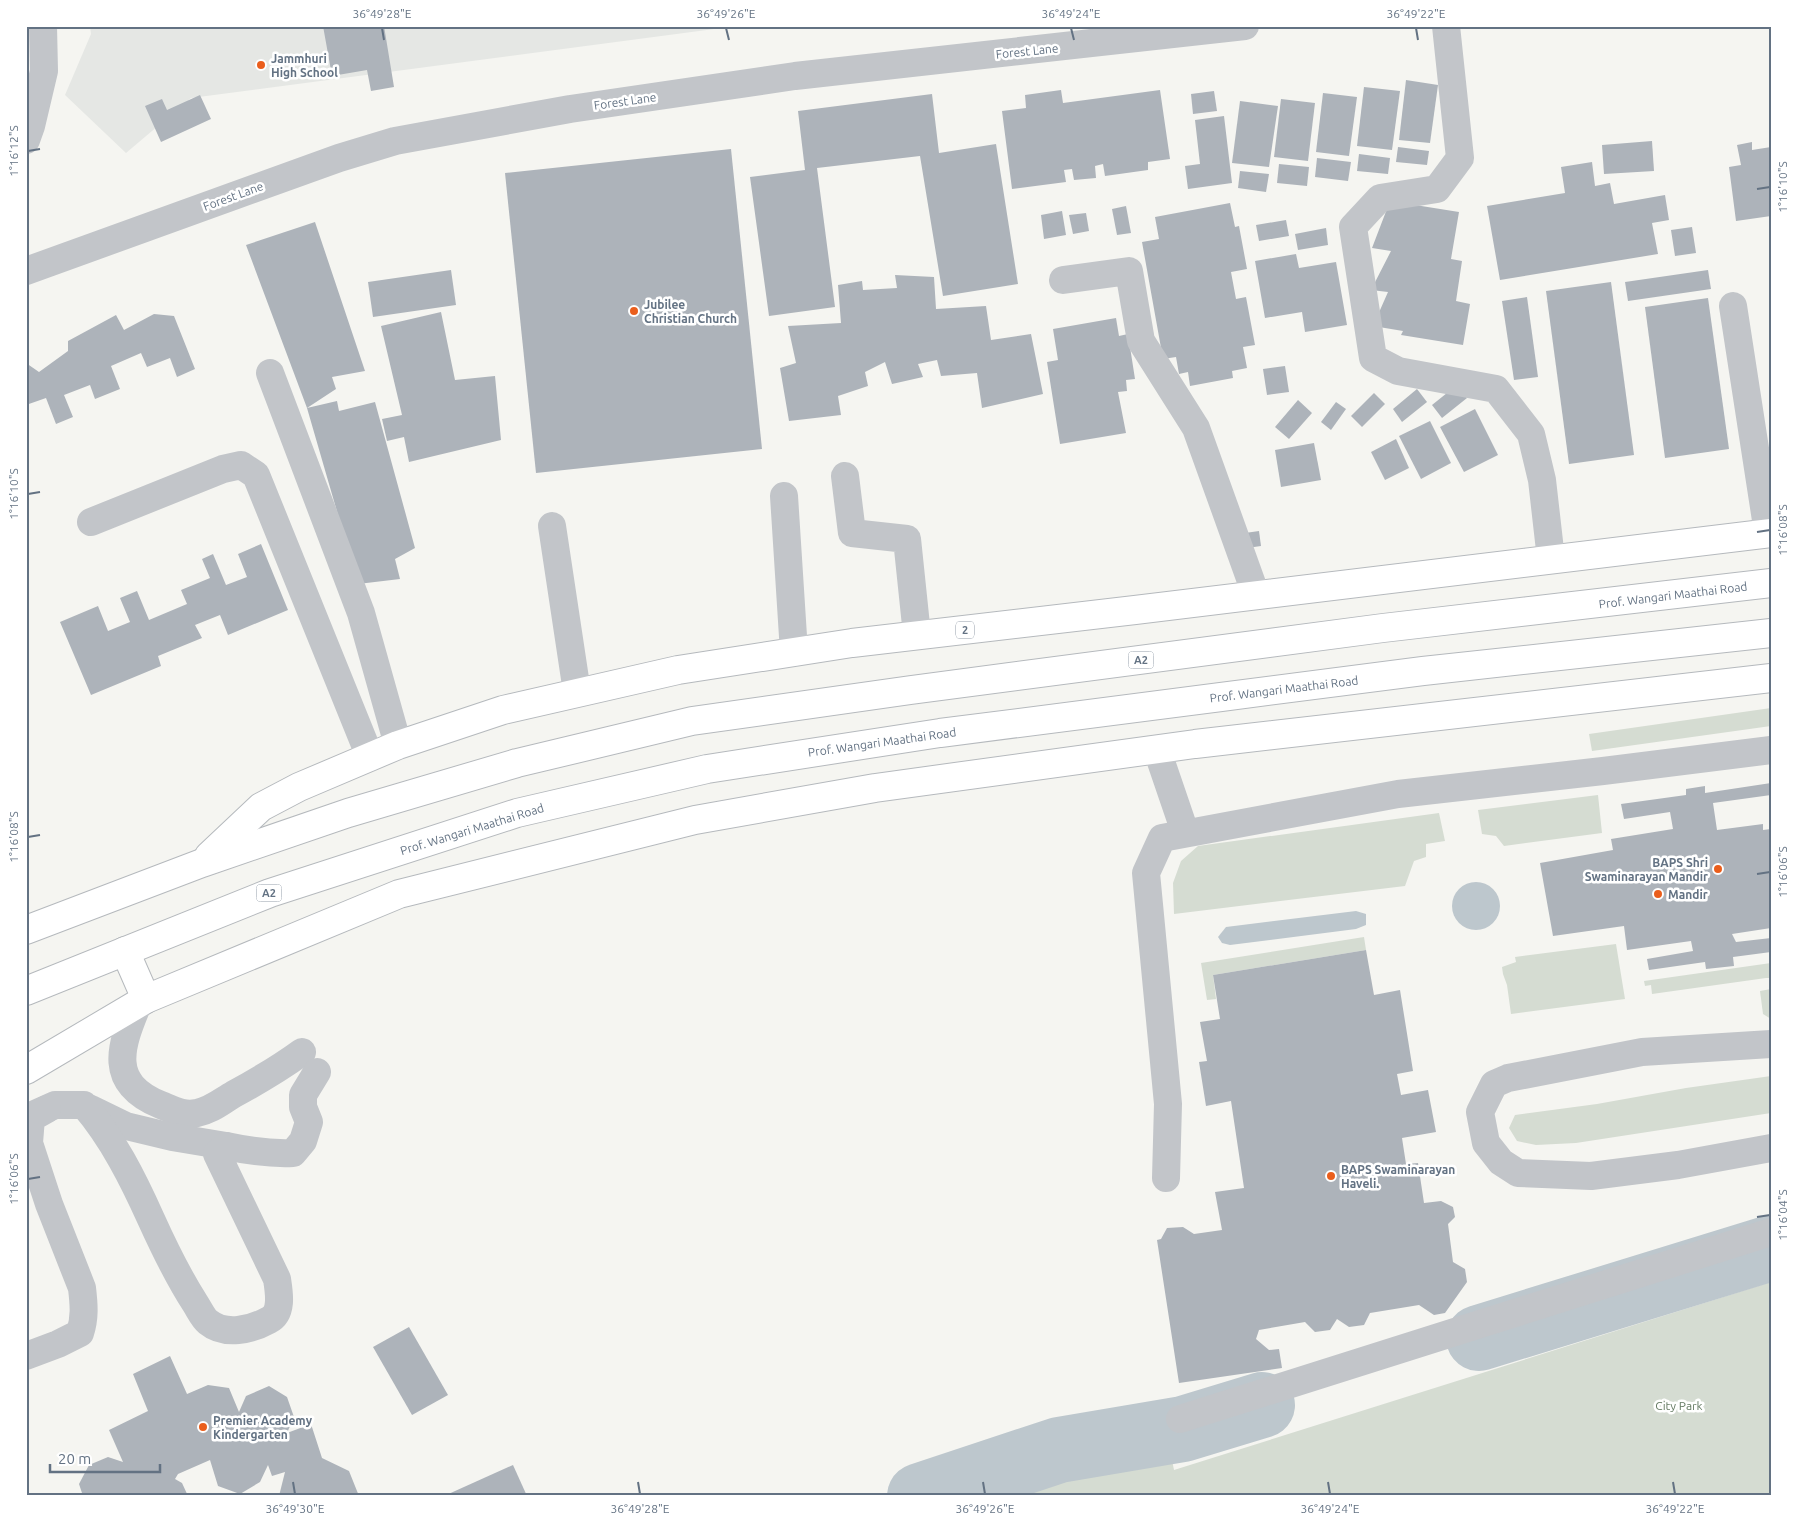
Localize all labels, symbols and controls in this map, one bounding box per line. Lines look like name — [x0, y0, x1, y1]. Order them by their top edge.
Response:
text: 36°49'28"E — [353, 7, 412, 20]
text: 36°49'26"E — [697, 7, 756, 20]
text: 36°49'24"E — [1042, 7, 1101, 20]
text: 36°49'22"E — [1387, 7, 1446, 20]
street label: Forest Lane — [995, 41, 1059, 61]
place label: Jammhuri High School — [271, 52, 338, 79]
marker: Jammhuri High School — [255, 59, 267, 71]
street label: Forest Lane — [593, 90, 657, 112]
text: 1°16'12"S — [7, 125, 20, 177]
text: 1°16'10"S — [1776, 161, 1789, 213]
street label: Forest Lane — [201, 179, 265, 213]
place label: Jubilee Christian Church — [644, 298, 737, 325]
marker: Jubilee Christian Church — [628, 305, 640, 317]
text: 1°16'10"S — [7, 468, 20, 520]
text: 1°16'08"S — [1776, 504, 1789, 556]
street label: Prof. Wangari Maathai Road — [1598, 579, 1748, 611]
road number: 2 — [956, 622, 974, 638]
road number: A2 — [1128, 652, 1154, 668]
street label: Prof. Wangari Maathai Road — [1209, 673, 1359, 705]
street label: Prof. Wangari Maathai Road — [807, 725, 957, 759]
street label: Prof. Wangari Maathai Road — [399, 801, 545, 857]
text: 1°16'08"S — [7, 811, 20, 863]
text: 1°16'06"S — [1776, 846, 1789, 898]
place label: BAPS Shri Swaminarayan Mandir — [1585, 856, 1708, 883]
marker: BAPS Shri Swaminarayan Mandir — [1712, 863, 1724, 875]
road number: A2 — [256, 884, 282, 901]
marker: Mandir — [1652, 888, 1664, 900]
place label: Mandir — [1668, 888, 1708, 901]
text: 1°16'06"S — [7, 1153, 20, 1205]
place label: BAPS Swaminarayan Haveli. — [1341, 1163, 1455, 1190]
marker: BAPS Swaminarayan Haveli. — [1325, 1170, 1337, 1182]
text: 1°16'04"S — [1776, 1189, 1789, 1241]
park label: City Park — [1655, 1399, 1703, 1412]
place label: Premier Academy Kindergarten — [213, 1414, 313, 1441]
marker: Premier Academy Kindergarten — [197, 1421, 209, 1433]
scale bar — [50, 1442, 160, 1474]
text: 20 m — [58, 1450, 91, 1467]
text: 36°49'30"E — [266, 1502, 325, 1515]
text: 36°49'28"E — [611, 1502, 670, 1515]
text: 36°49'26"E — [956, 1502, 1015, 1515]
text: 36°49'24"E — [1301, 1502, 1360, 1515]
text: 36°49'22"E — [1646, 1502, 1705, 1515]

